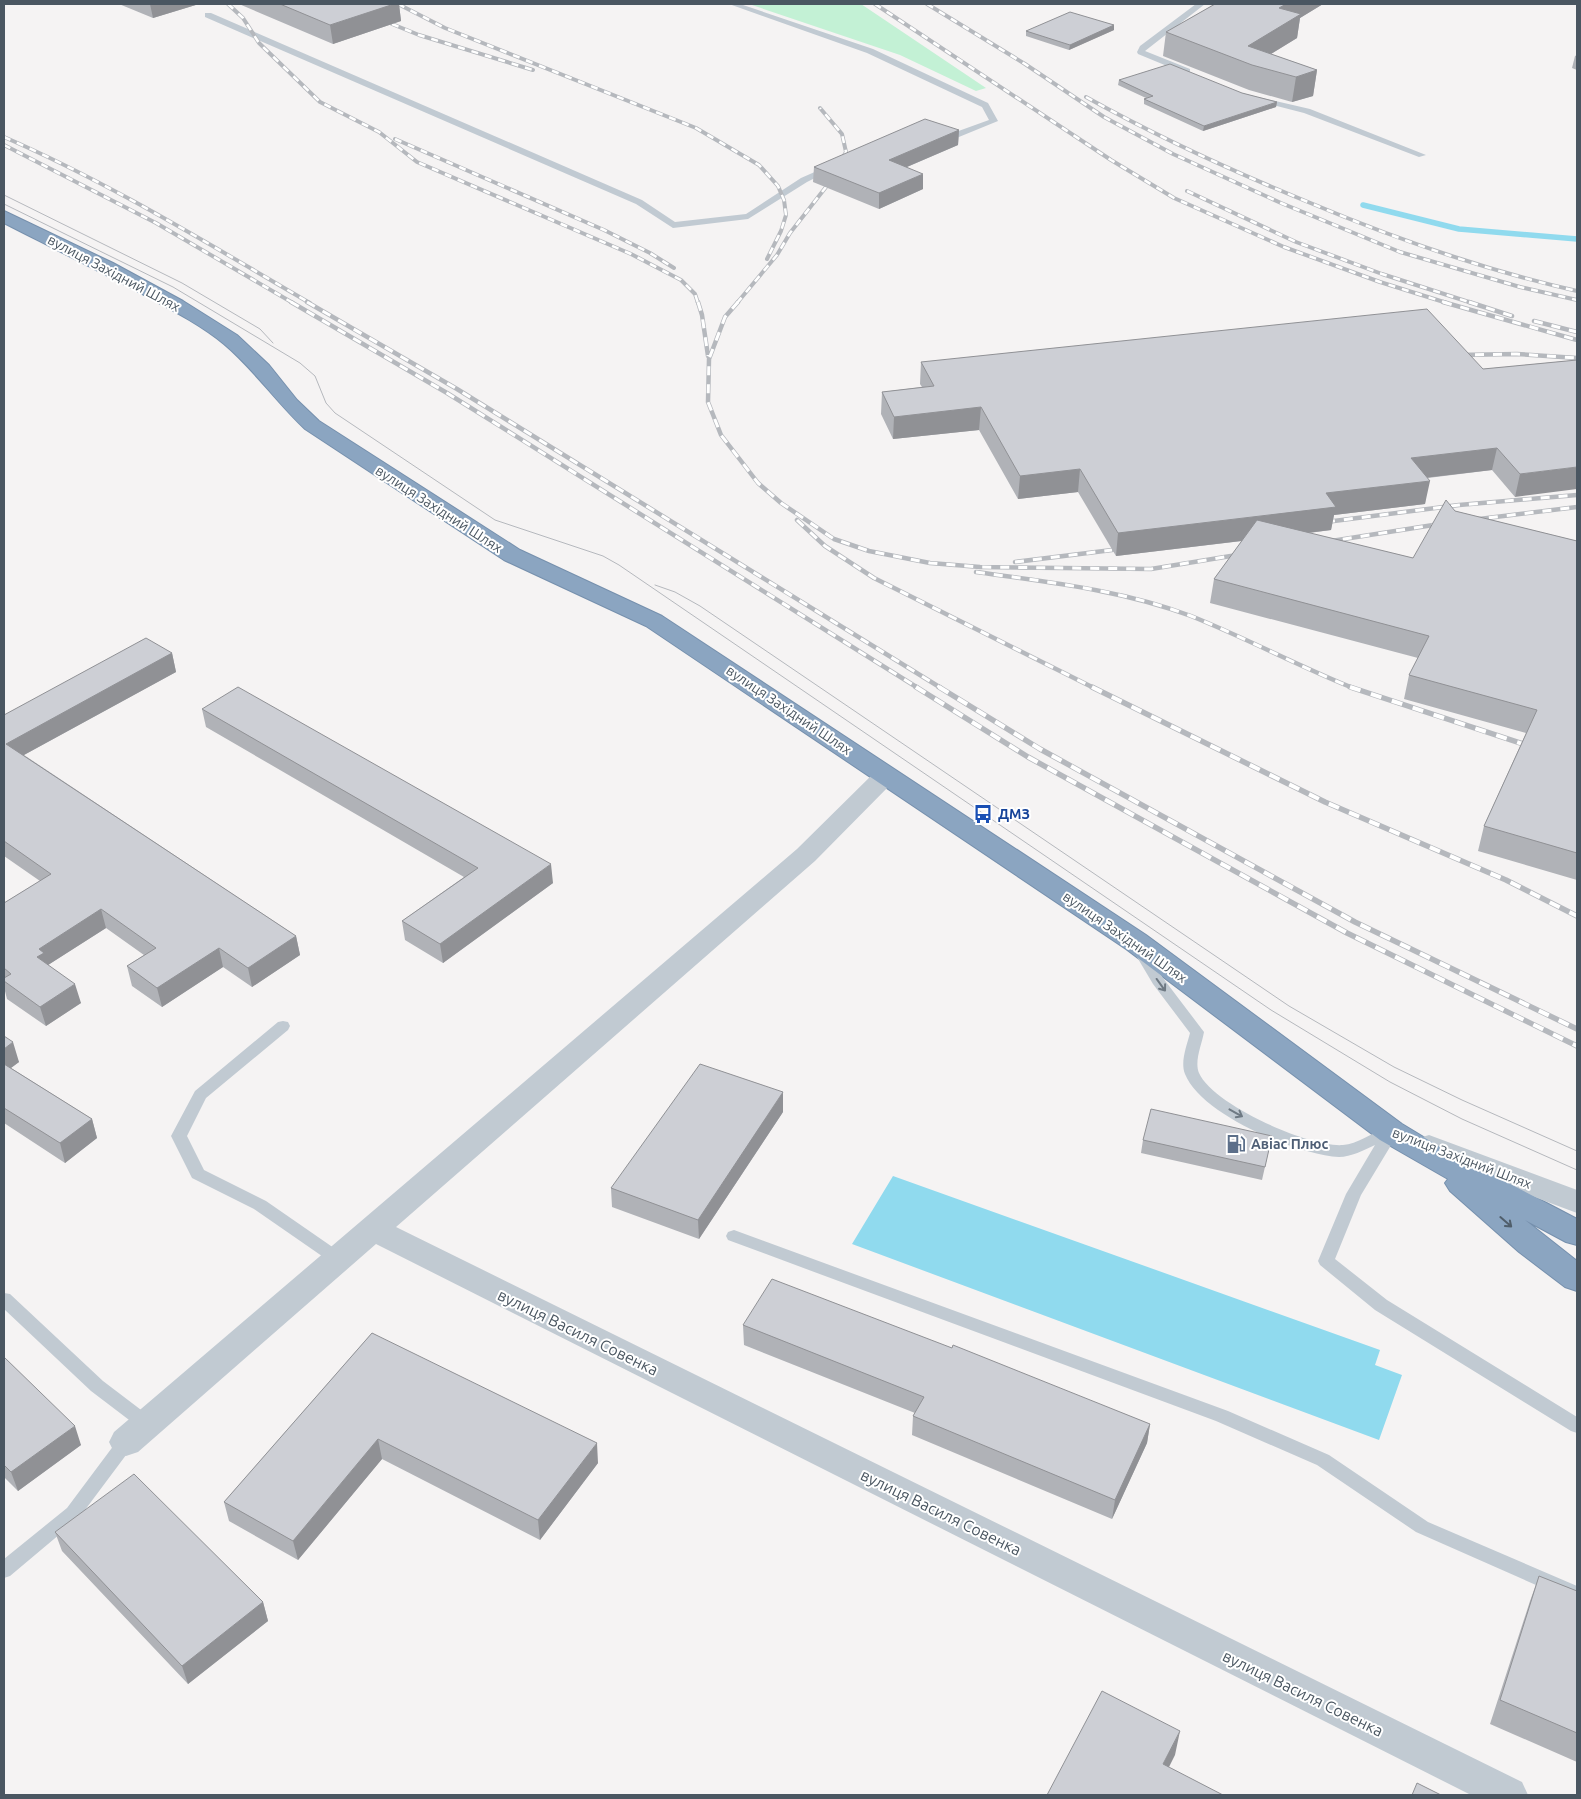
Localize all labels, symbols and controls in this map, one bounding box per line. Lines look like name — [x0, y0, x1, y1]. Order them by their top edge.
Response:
street label: вулиця Західний Шлях — [45, 231, 183, 315]
street label: вулиця Західний Шлях — [373, 462, 505, 556]
street label: вулиця Західний Шлях — [723, 662, 855, 758]
bus stop icon: ДМЗ — [972, 803, 994, 825]
place label: ДМЗ — [998, 806, 1030, 822]
street label: вулиця Західний Шлях — [1060, 888, 1190, 986]
one-way arrow — [1155, 977, 1166, 991]
one-way arrow — [1229, 1109, 1243, 1119]
street label: вулиця Західний Шлях — [1390, 1124, 1534, 1192]
fuel station icon: Авіас Плюс — [1225, 1133, 1247, 1155]
place label: Авіас Плюс — [1251, 1136, 1328, 1152]
one-way arrow — [1499, 1216, 1512, 1228]
street label: вулиця Василя Совенка — [495, 1285, 661, 1379]
street label: вулиця Василя Совенка — [858, 1465, 1024, 1559]
street label: вулиця Василя Совенка — [1220, 1646, 1386, 1740]

